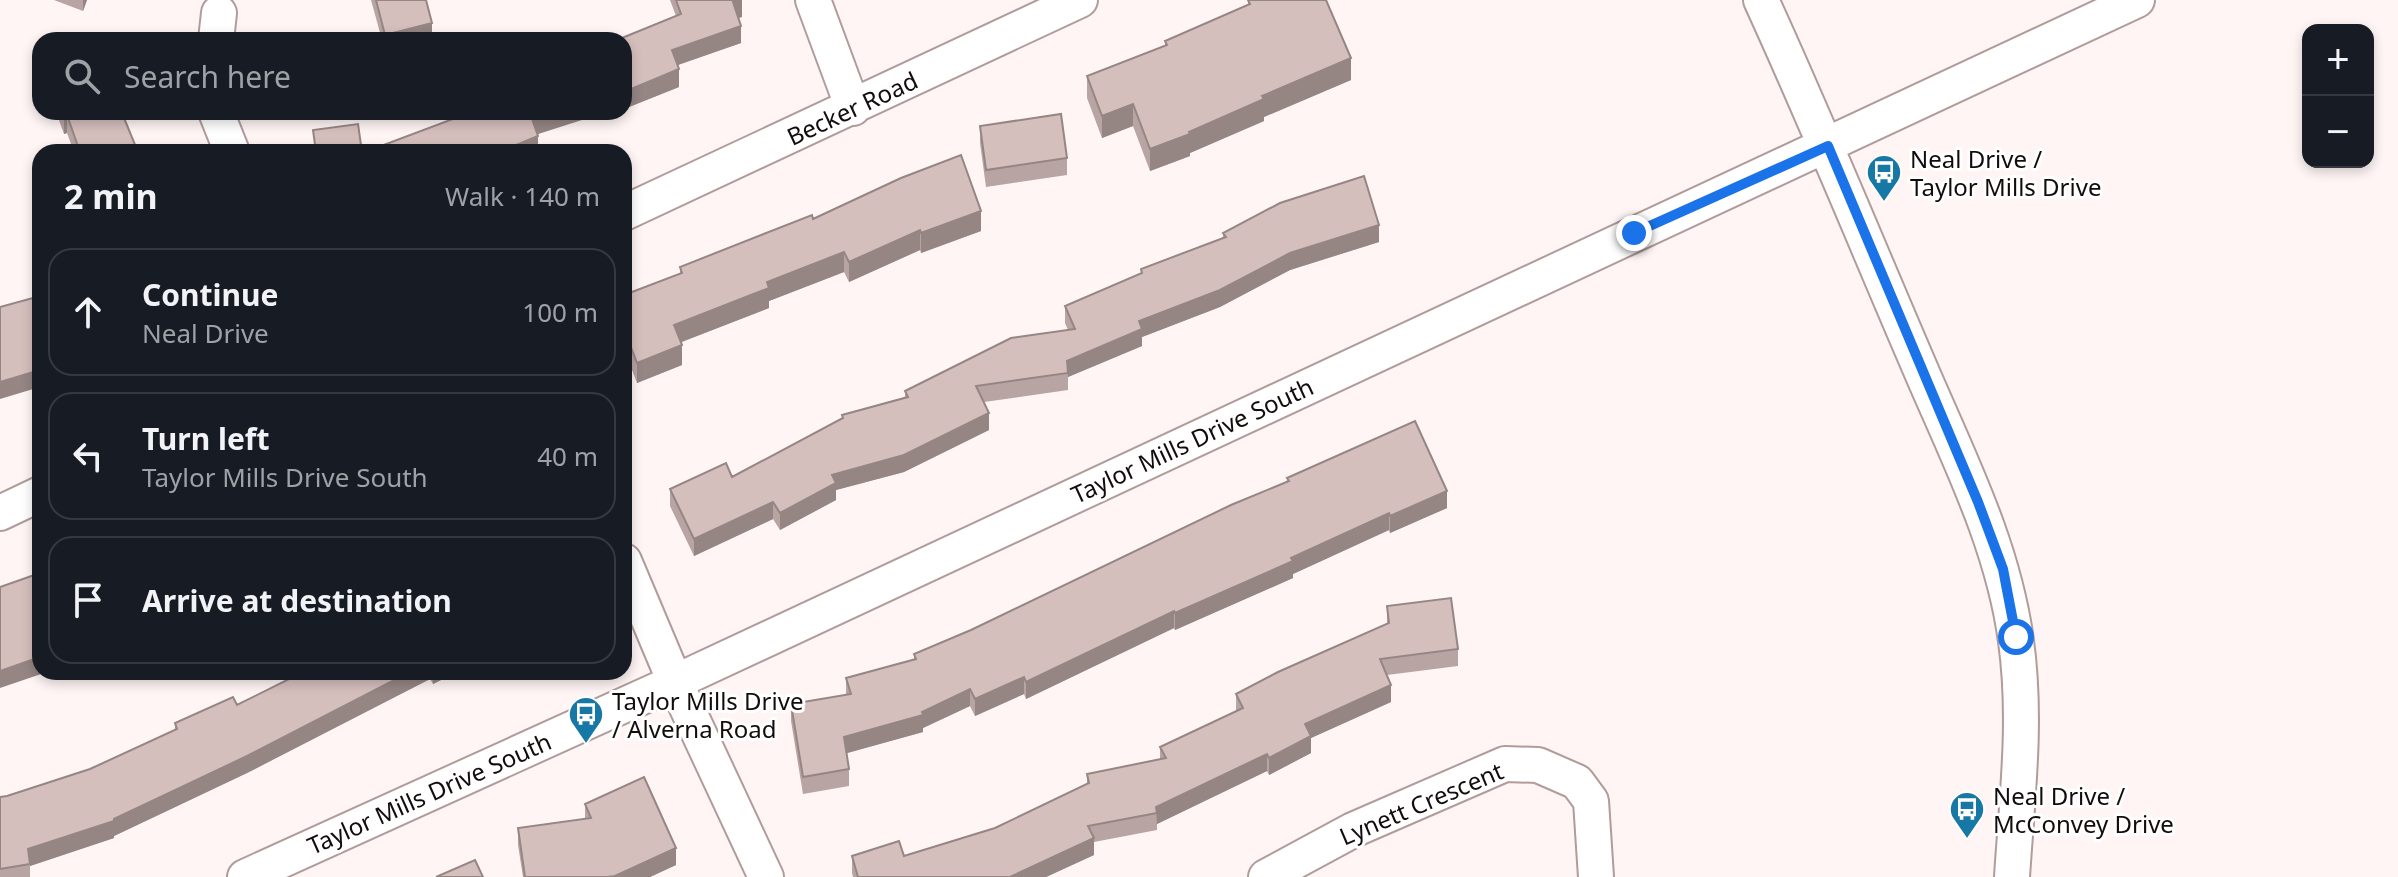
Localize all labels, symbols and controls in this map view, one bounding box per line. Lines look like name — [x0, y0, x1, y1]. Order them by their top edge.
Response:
map controls — [2302, 24, 2374, 168]
button: + — [2302, 24, 2374, 96]
search box — [32, 32, 632, 120]
icon: search — [60, 54, 104, 98]
text: Search here — [124, 56, 291, 97]
street label: Becker Road — [781, 63, 923, 153]
button: − — [2302, 96, 2374, 168]
place label: Neal Drive / Taylor Mills Drive — [1910, 142, 2101, 203]
bus stop icon: Neal Drive / Taylor Mills Drive — [1865, 153, 1903, 203]
text: 2 min — [64, 173, 158, 219]
text: Walk · 140 m — [445, 178, 600, 214]
route end — [1616, 215, 1652, 251]
text: Continue — [142, 274, 278, 315]
icon: ahead — [66, 290, 110, 334]
text: 100 m — [522, 294, 598, 330]
text: Neal Drive — [142, 315, 269, 351]
street label: Taylor Mills Drive South — [1066, 369, 1318, 511]
text: Turn left — [142, 418, 270, 459]
icon: left — [66, 434, 110, 478]
text: 40 m — [537, 438, 598, 474]
text: Taylor Mills Drive South — [142, 459, 428, 495]
icon: arrive — [66, 578, 110, 622]
text: Arrive at destination — [142, 580, 452, 621]
route start — [1998, 619, 2034, 655]
place label: Taylor Mills Drive / Alverna Road — [612, 684, 803, 745]
bus stop icon: Taylor Mills Drive / Alverna Road — [567, 695, 605, 745]
street label: Taylor Mills Drive South — [302, 724, 556, 862]
street label: Lynett Crescent — [1334, 754, 1508, 852]
place label: Neal Drive / McConvey Drive — [1993, 779, 2174, 840]
bus stop icon: Neal Drive / McConvey Drive — [1948, 790, 1986, 840]

